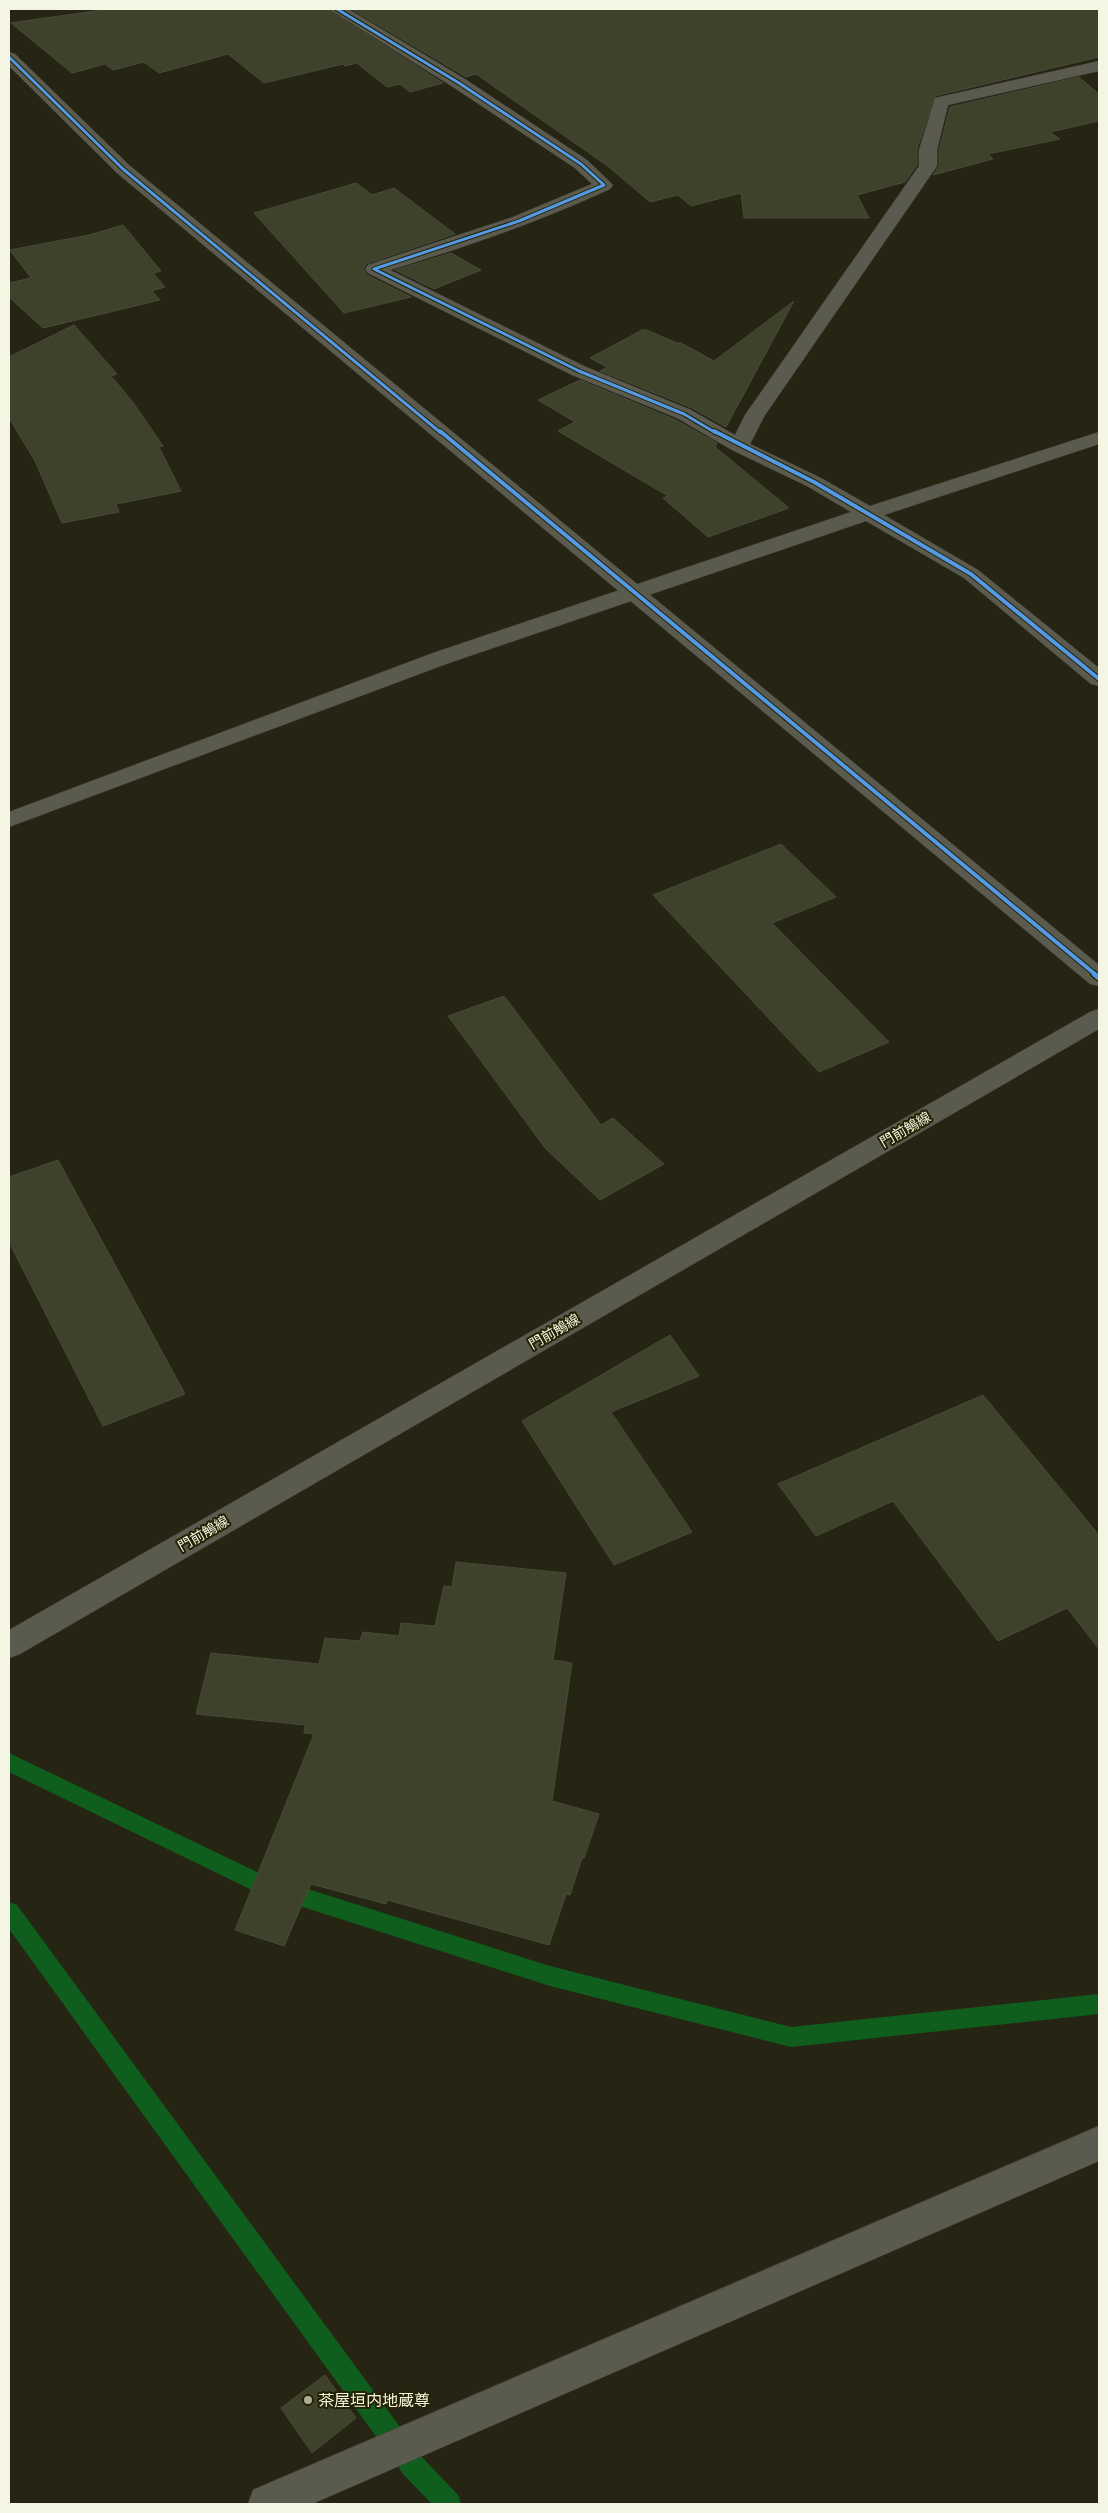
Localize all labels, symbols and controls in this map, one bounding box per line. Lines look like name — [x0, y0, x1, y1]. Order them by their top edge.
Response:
street label: 門前鵤線 — [877, 1108, 933, 1150]
street label: 門前鵤線 — [526, 1310, 582, 1352]
street label: 門前鵤線 — [175, 1512, 231, 1554]
place label: 茶屋垣内地蔵尊 — [318, 2390, 430, 2410]
marker: 茶屋垣内地蔵尊 — [302, 2394, 314, 2406]

